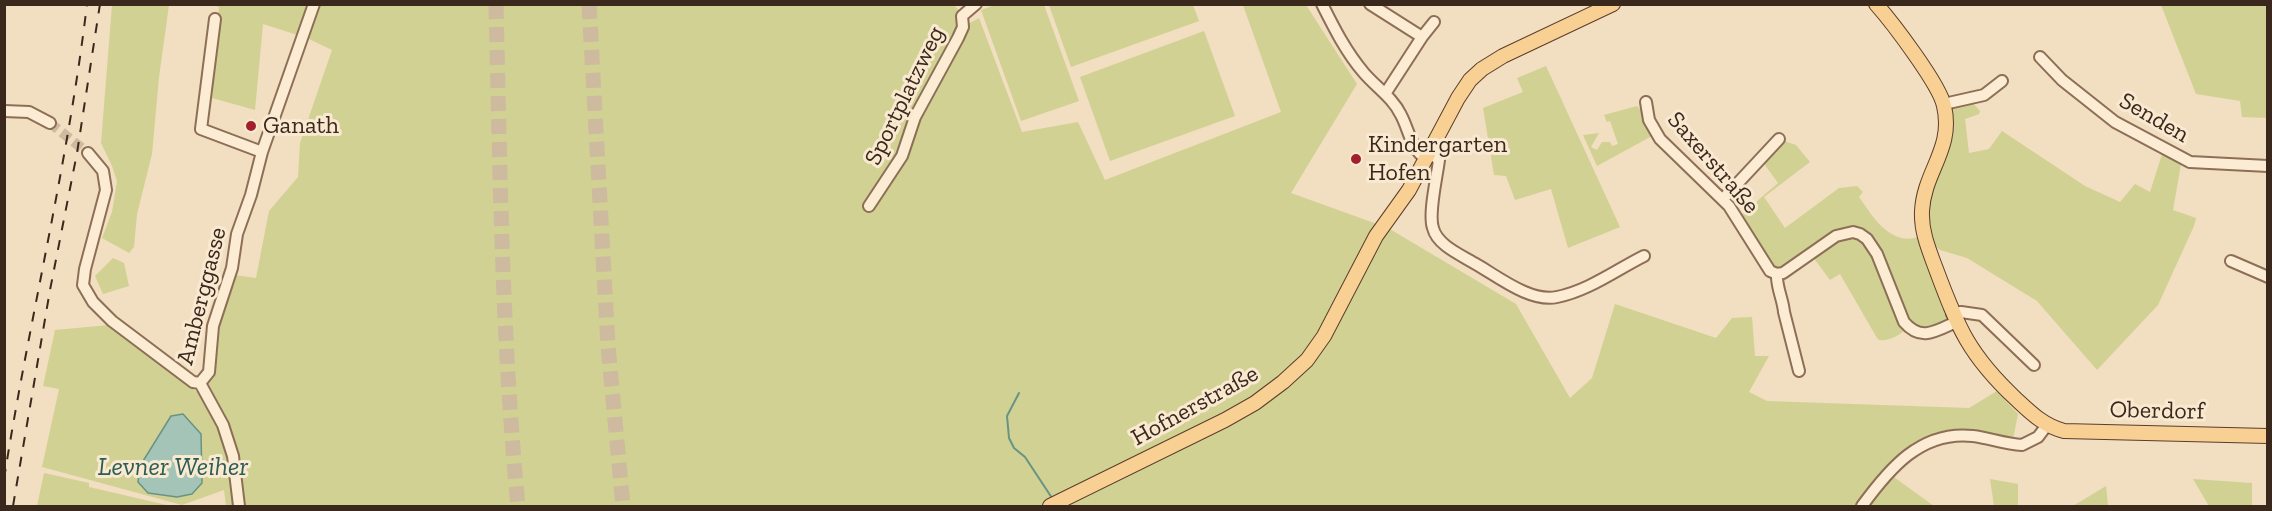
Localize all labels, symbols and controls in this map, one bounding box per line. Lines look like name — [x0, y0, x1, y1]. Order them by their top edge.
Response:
street label: Sportplatzweg — [859, 22, 951, 170]
street label: Senden — [2114, 87, 2194, 149]
street label: Saxerstraße — [1661, 106, 1765, 220]
place label: Ganath — [263, 112, 339, 140]
marker: Ganath — [244, 119, 258, 133]
place label: Kindergarten Hofen — [1368, 131, 1507, 187]
marker: Kindergarten Hofen — [1349, 152, 1363, 166]
street label: Amberggasse — [171, 224, 233, 368]
street label: Hofnerstraße — [1127, 359, 1263, 453]
street label: Oberdorf — [2109, 396, 2205, 426]
water label: Levner Weiher — [98, 452, 248, 484]

